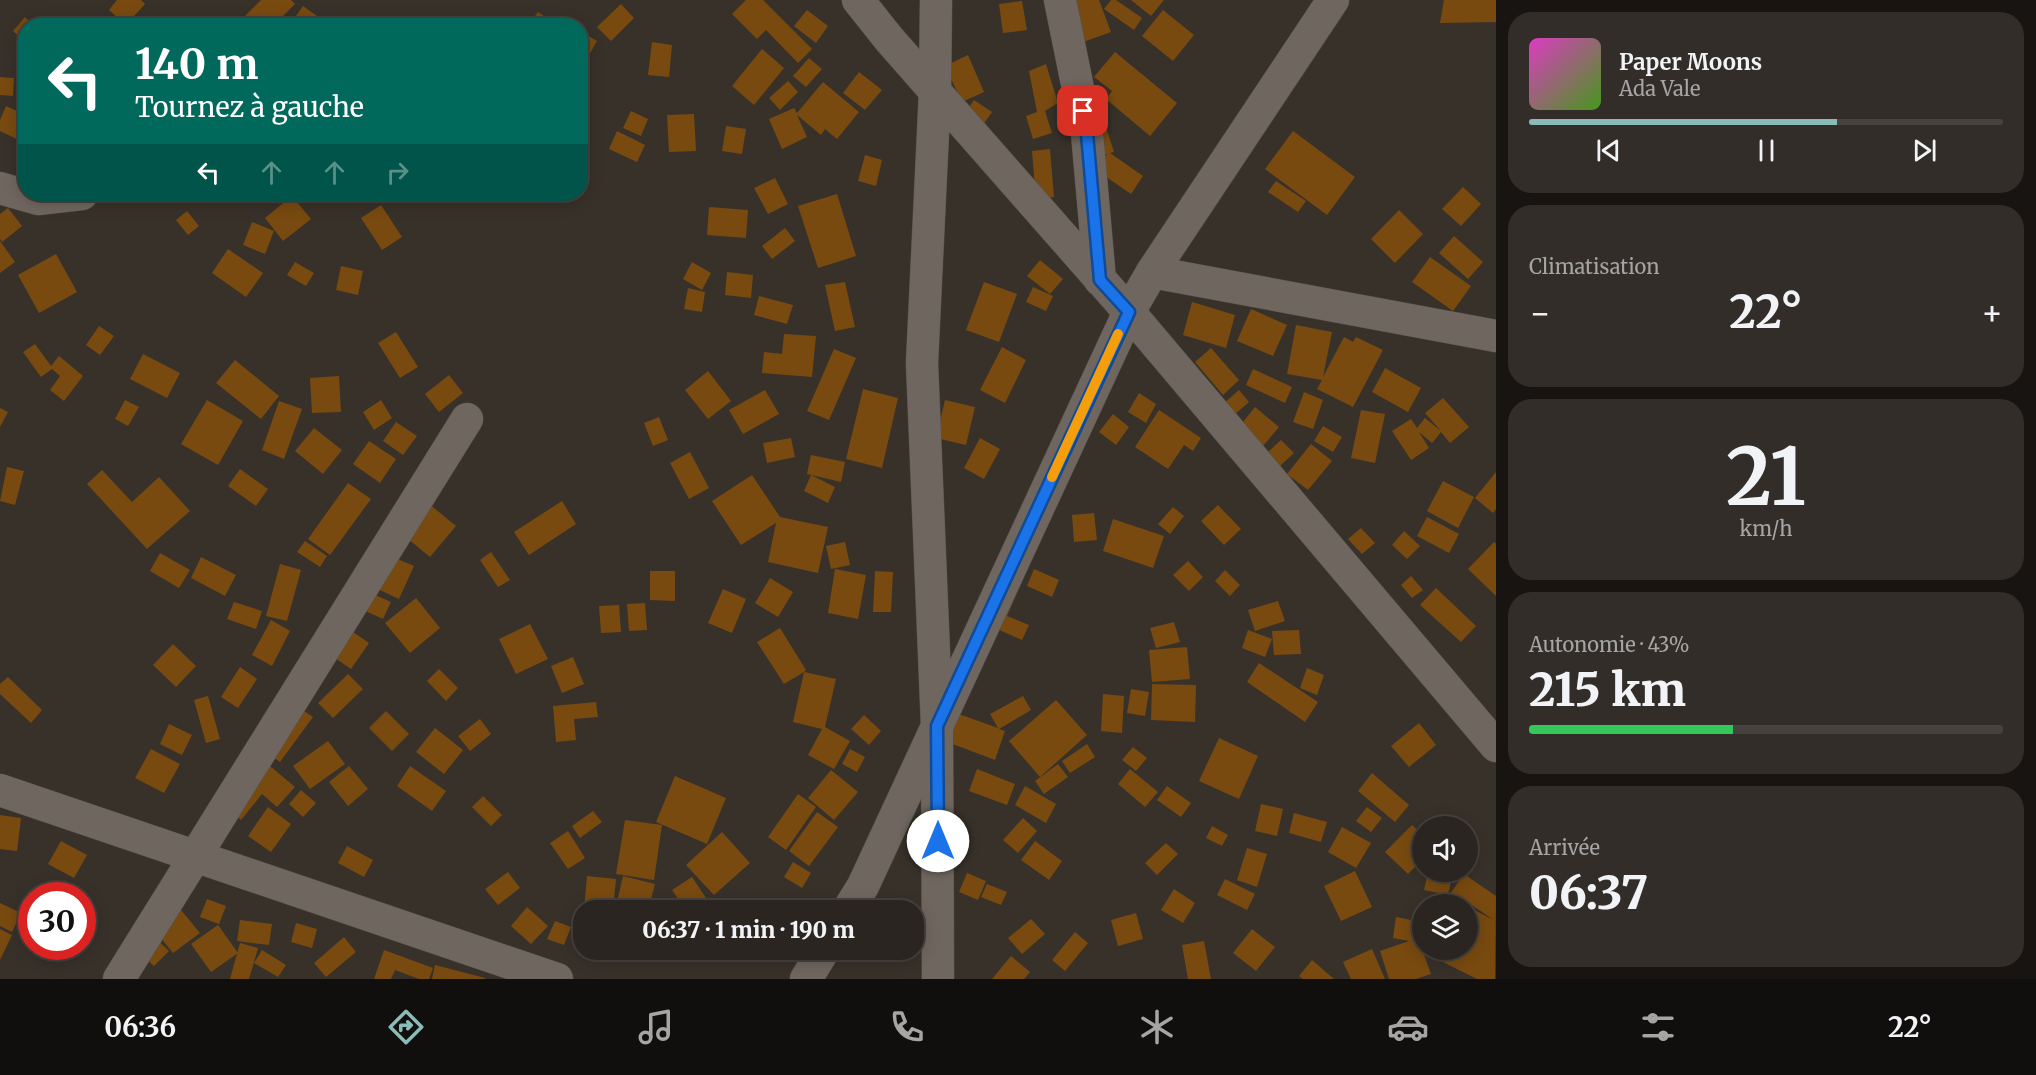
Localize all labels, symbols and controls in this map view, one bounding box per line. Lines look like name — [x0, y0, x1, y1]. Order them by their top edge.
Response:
text: 140 m — [135, 38, 258, 90]
icon: left — [36, 42, 114, 120]
text: Paper Moons — [1619, 48, 1762, 76]
text: Ada Vale — [1619, 76, 1700, 101]
pin — [1057, 85, 1108, 136]
text: Tournez à gauche — [135, 90, 364, 124]
icon: arrive — [1066, 94, 1099, 127]
icon: previous — [1592, 134, 1625, 167]
icon: pause — [1750, 134, 1783, 167]
icon: next — [1908, 134, 1941, 167]
icon: left — [192, 156, 225, 189]
icon: ahead — [255, 156, 288, 189]
icon: ahead — [318, 156, 351, 189]
icon: right — [381, 156, 414, 189]
text: Climatisation — [1529, 254, 1660, 279]
text: 22° — [1729, 284, 1803, 340]
text: − — [1529, 293, 1551, 334]
text: + — [1981, 293, 2003, 334]
text: 21 — [1726, 428, 1806, 526]
text: km/h — [1740, 516, 1792, 541]
text: Autonomie · 43% — [1529, 632, 1689, 657]
text: 215 km — [1529, 662, 1686, 718]
position arrow — [906, 809, 970, 873]
map controls — [1412, 816, 1478, 960]
button: sound — [1412, 816, 1478, 882]
text: Arrivée — [1529, 835, 1600, 860]
text: 06:37 — [1529, 865, 1648, 921]
speed limit sign: 30 — [18, 882, 96, 960]
button: layers — [1412, 894, 1478, 960]
text: 06:37 · 1 min · 190 m — [642, 916, 855, 944]
icon: directions — [385, 1006, 427, 1048]
icon: music — [635, 1006, 677, 1048]
icon: phone — [886, 1006, 928, 1048]
icon: climate — [1136, 1006, 1178, 1048]
icon: car — [1387, 1006, 1429, 1048]
icon: filters — [1637, 1006, 1679, 1048]
text: 06:36 — [104, 1010, 176, 1044]
text: 22° — [1888, 1010, 1932, 1044]

